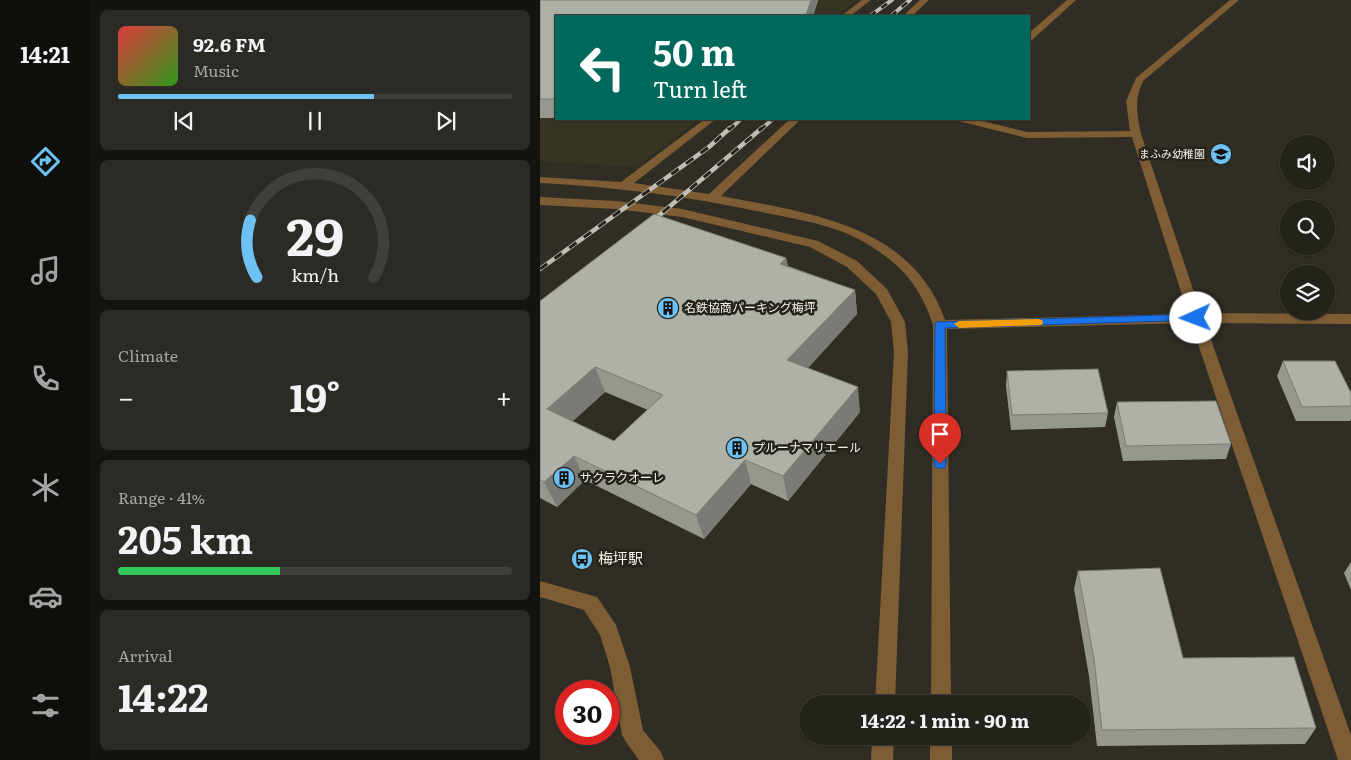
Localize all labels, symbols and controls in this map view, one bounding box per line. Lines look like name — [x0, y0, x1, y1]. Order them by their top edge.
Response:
text: 50 m — [653, 25, 736, 77]
text: 92.6 FM — [193, 30, 266, 58]
icon: left — [570, 35, 635, 100]
text: 14:21 — [20, 37, 70, 70]
text: Music — [193, 58, 239, 82]
text: Turn left — [653, 72, 747, 105]
icon: previous — [170, 107, 198, 135]
icon: pause — [301, 107, 329, 135]
icon: next — [432, 107, 460, 135]
map controls — [1280, 135, 1335, 320]
button: sound — [1280, 135, 1335, 190]
school or university icon: まふみ幼稚園 — [1209, 142, 1233, 166]
icon: directions — [28, 144, 63, 179]
place label: まふみ幼稚園 — [1139, 145, 1205, 161]
text: 29 — [286, 195, 344, 272]
button: search — [1280, 200, 1335, 255]
icon: music — [28, 253, 63, 288]
text: km/h — [291, 261, 339, 288]
button: layers — [1280, 265, 1335, 320]
position arrow — [1169, 291, 1221, 343]
building icon: 名鉄協商パーキング梅坪 — [656, 296, 680, 320]
place label: 名鉄協商パーキング梅坪 — [684, 298, 816, 316]
text: Climate — [118, 343, 178, 367]
icon: phone — [28, 361, 63, 396]
text: 19° — [290, 367, 341, 424]
text: − — [118, 375, 134, 417]
text: + — [496, 375, 512, 417]
pin — [919, 413, 961, 464]
icon: arrive — [926, 420, 954, 448]
building icon: プルーナマリエール — [725, 436, 749, 460]
place label: プルーナマリエール — [753, 438, 861, 456]
building icon: サクラクオーレ — [552, 466, 576, 490]
place label: サクラクオーレ — [580, 468, 664, 486]
icon: climate — [28, 470, 63, 505]
text: Range · 41% — [118, 485, 205, 509]
text: 205 km — [118, 509, 253, 566]
place label: 梅坪駅 — [598, 546, 643, 569]
bus stop icon: 梅坪駅 — [570, 547, 594, 571]
icon: car — [28, 579, 63, 614]
text: Arrival — [118, 643, 173, 667]
text: 14:22 — [118, 667, 208, 724]
speed limit sign: 30 — [555, 680, 620, 745]
icon: filters — [28, 688, 63, 723]
text: 14:22 · 1 min · 90 m — [860, 706, 1030, 734]

